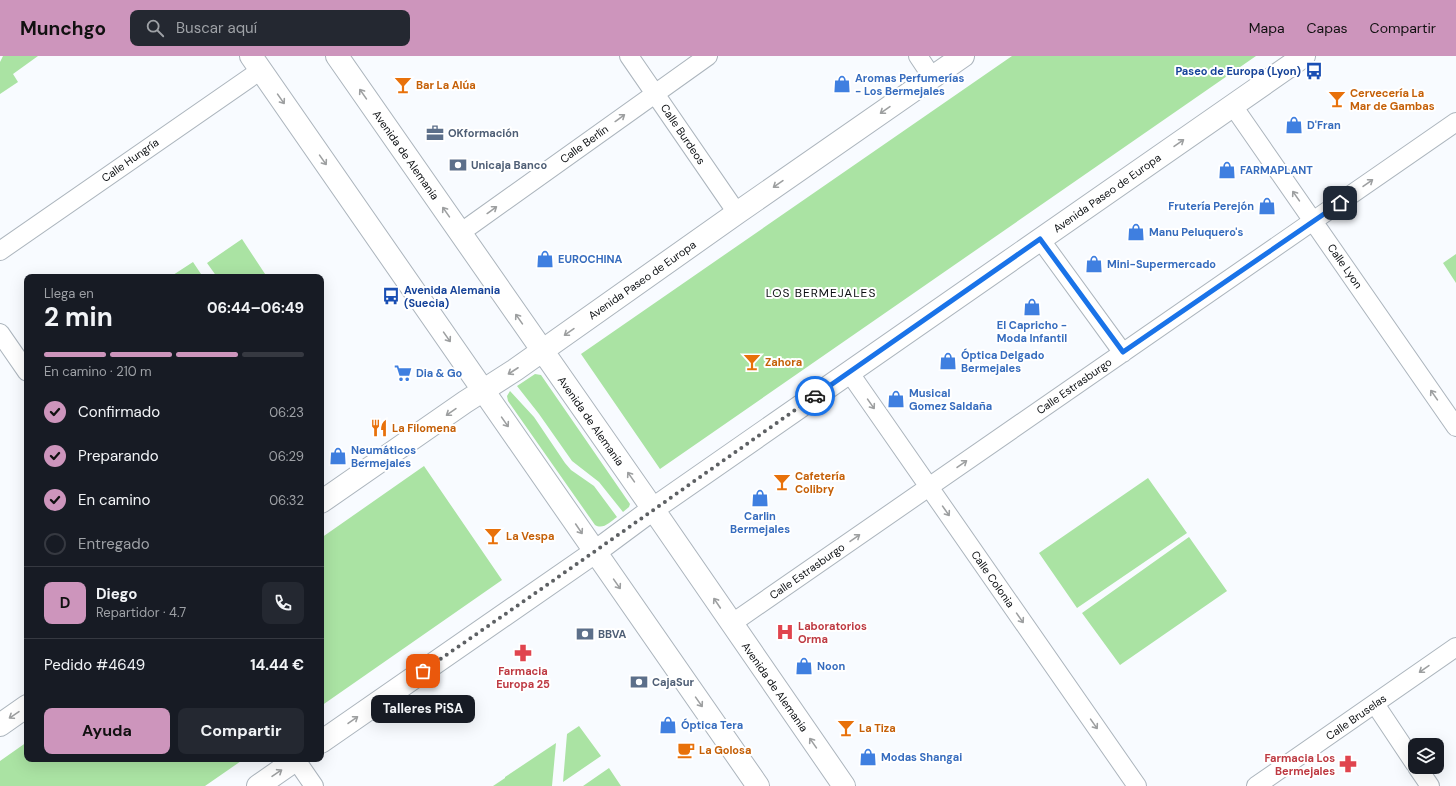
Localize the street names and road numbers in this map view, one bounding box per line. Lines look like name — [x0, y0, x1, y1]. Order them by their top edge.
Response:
street label: Calle Burdeos — [658, 101, 708, 167]
street label: Avenida de Alemania — [370, 108, 442, 202]
street label: Calle Berlín — [557, 122, 611, 166]
street label: Calle Hungría — [99, 135, 161, 185]
street label: Avenida Paseo de Europa — [1050, 150, 1164, 236]
street label: Avenida Paseo de Europa — [585, 237, 699, 323]
street label: Calle Lyon — [1324, 241, 1366, 291]
street label: Calle Estrasburgo — [1034, 355, 1114, 417]
street label: Avenida de Alemania — [555, 374, 627, 468]
street label: Calle Estrasburgo — [767, 540, 847, 602]
street label: Calle Colonia — [968, 548, 1018, 610]
street label: Avenida de Alemania — [739, 640, 811, 734]
street label: Calle Bruselas — [1323, 691, 1389, 743]

